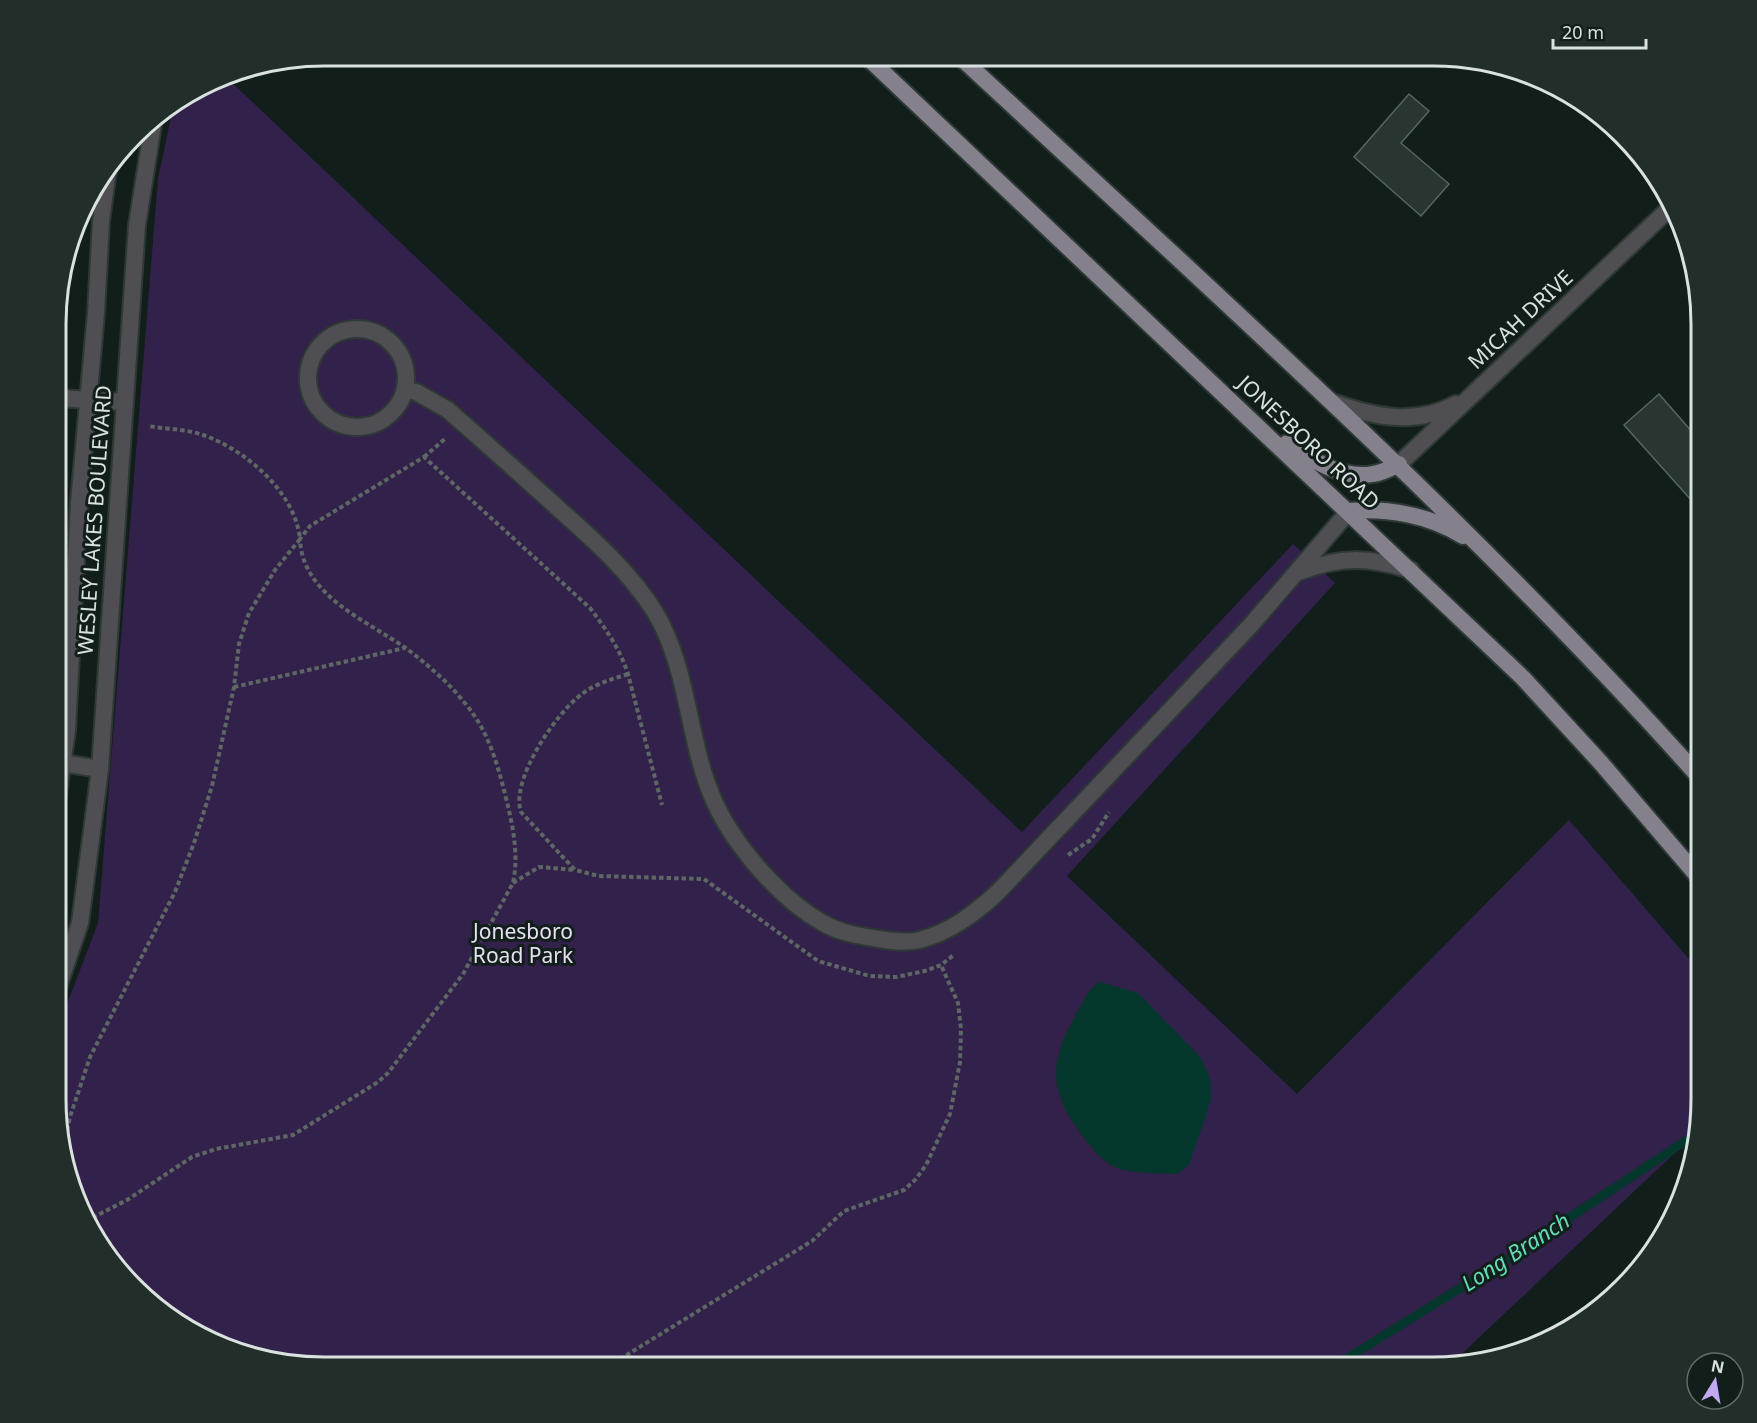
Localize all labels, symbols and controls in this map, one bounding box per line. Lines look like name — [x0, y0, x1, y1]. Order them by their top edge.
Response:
scale bar — [1553, 12, 1646, 50]
text: 20 m — [1562, 20, 1604, 44]
street label: MICAH DRIVE — [1462, 263, 1578, 375]
street label: JONESBORO ROAD — [1231, 368, 1386, 515]
street label: WESLEY LAKES BOULEVARD — [71, 384, 117, 656]
park label: Jonesboro Road Park — [471, 917, 574, 969]
water label: Long Branch — [1455, 1205, 1575, 1297]
north arrow — [1685, 1351, 1745, 1411]
text: N — [1709, 1354, 1726, 1378]

